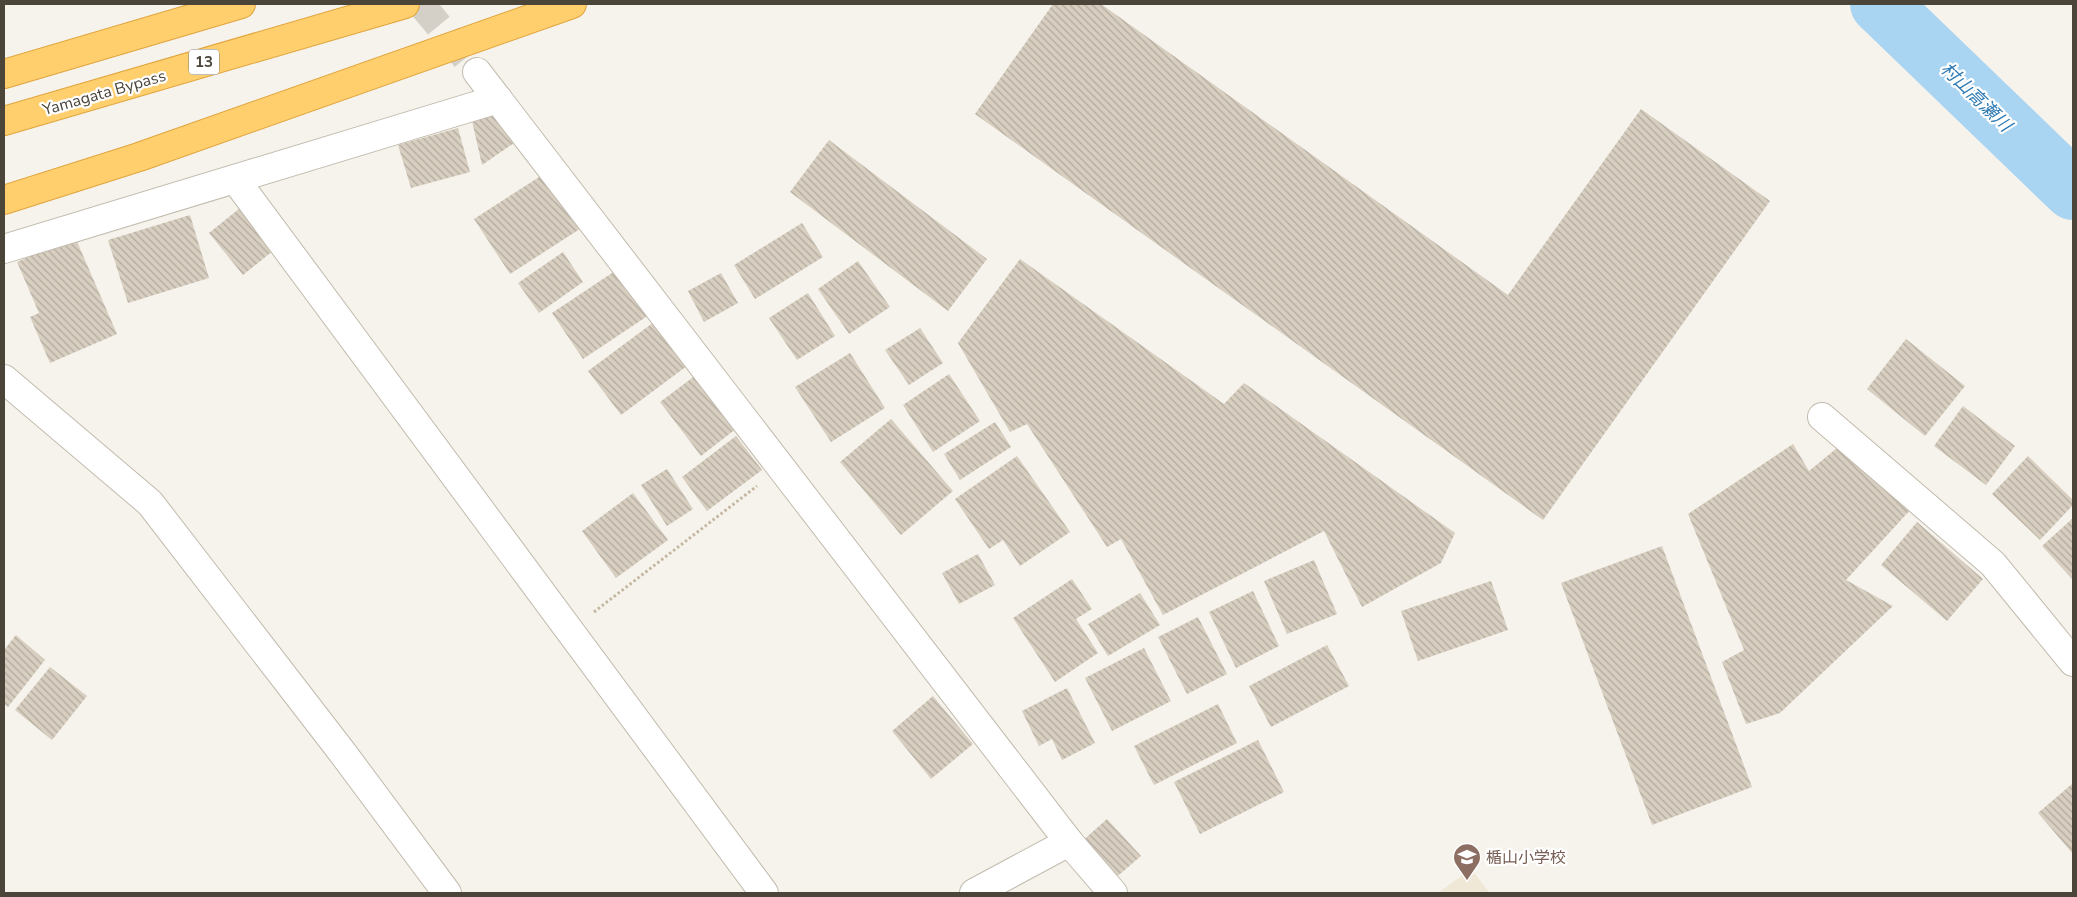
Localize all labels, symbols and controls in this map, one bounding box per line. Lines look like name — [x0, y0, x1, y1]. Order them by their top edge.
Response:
road number: 13 — [189, 50, 219, 74]
water label: 村山高瀬川 — [1935, 57, 2018, 138]
street label: Yamagata Bypass — [39, 65, 168, 121]
school or university icon: 楯山小学校 — [1452, 842, 1482, 881]
place label: 楯山小学校 — [1486, 847, 1566, 869]

